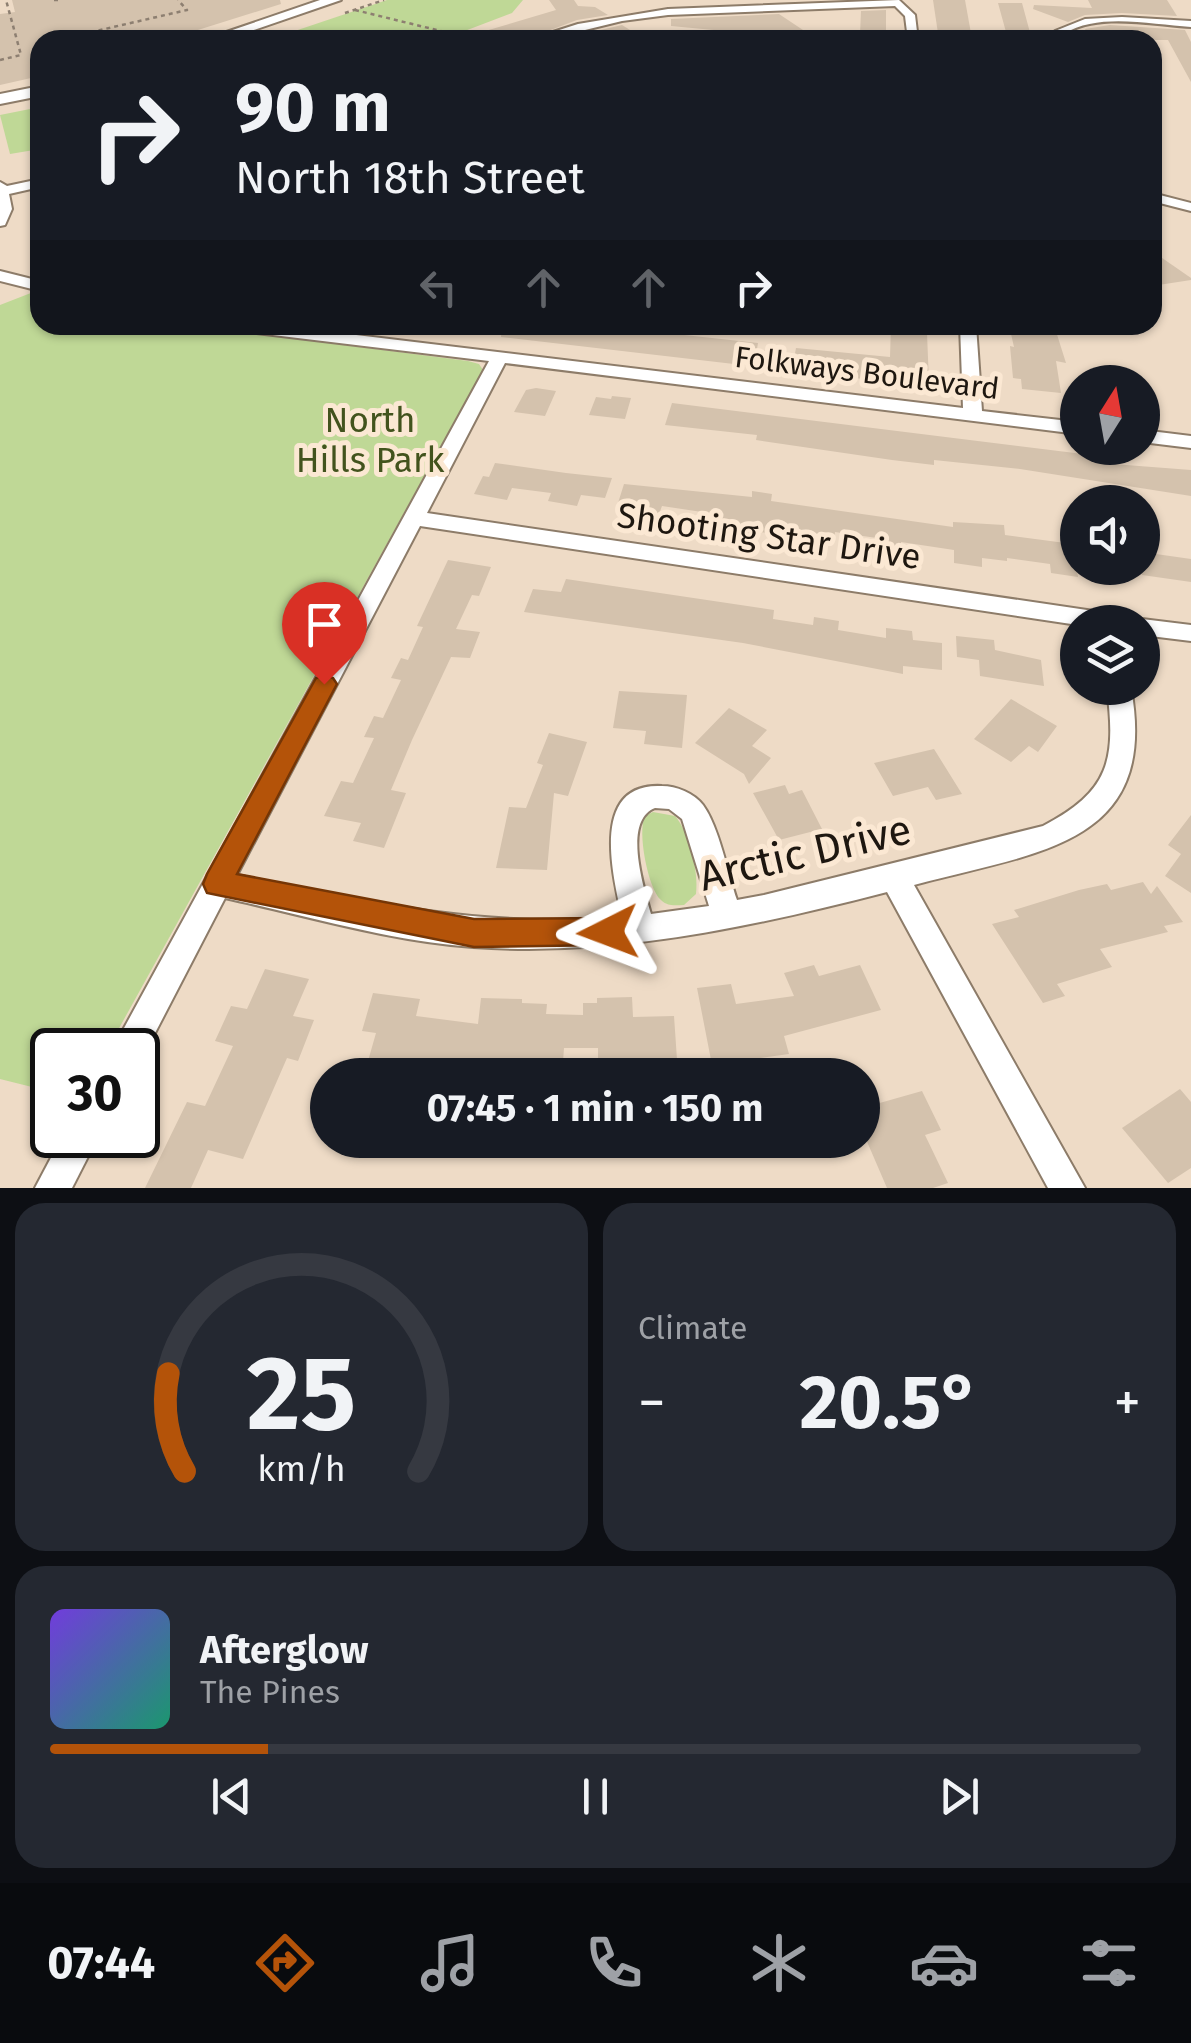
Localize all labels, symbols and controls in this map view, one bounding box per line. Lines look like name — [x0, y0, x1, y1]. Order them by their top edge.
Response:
text: 90 m — [235, 66, 391, 150]
icon: right — [70, 70, 200, 200]
text: North 18th Street — [235, 151, 585, 205]
icon: left — [411, 260, 466, 315]
icon: ahead — [516, 260, 571, 315]
icon: ahead — [621, 260, 676, 315]
icon: right — [726, 260, 781, 315]
street label: Folkways Boulevard — [733, 339, 1001, 407]
north arrow — [1060, 365, 1160, 465]
map controls — [1060, 365, 1160, 705]
park label: North Hills Park — [296, 399, 444, 481]
button: sound — [1060, 485, 1160, 585]
street label: Shooting Star Drive — [614, 494, 924, 578]
pin — [282, 582, 367, 685]
icon: arrive — [297, 597, 352, 652]
button: layers — [1060, 605, 1160, 705]
street label: Arctic Drive — [694, 804, 916, 902]
position arrow — [556, 880, 660, 984]
speed limit sign: 30 — [30, 1028, 160, 1158]
text: 07:45 · 1 min · 150 m — [427, 1085, 763, 1131]
text: Climate — [638, 1309, 747, 1347]
text: 25 — [247, 1332, 356, 1457]
text: 20.5° — [800, 1358, 980, 1448]
text: − — [638, 1370, 666, 1436]
text: + — [1114, 1370, 1141, 1436]
text: km/h — [257, 1448, 346, 1490]
text: Afterglow — [200, 1627, 368, 1673]
text: The Pines — [200, 1673, 340, 1711]
icon: previous — [204, 1769, 259, 1824]
icon: pause — [568, 1769, 623, 1824]
icon: next — [932, 1769, 987, 1824]
icon: directions — [250, 1928, 320, 1998]
icon: music — [415, 1928, 485, 1998]
icon: phone — [579, 1928, 649, 1998]
icon: climate — [744, 1928, 814, 1998]
icon: car — [909, 1928, 979, 1998]
icon: filters — [1074, 1928, 1144, 1998]
text: 07:44 — [47, 1936, 155, 1990]

